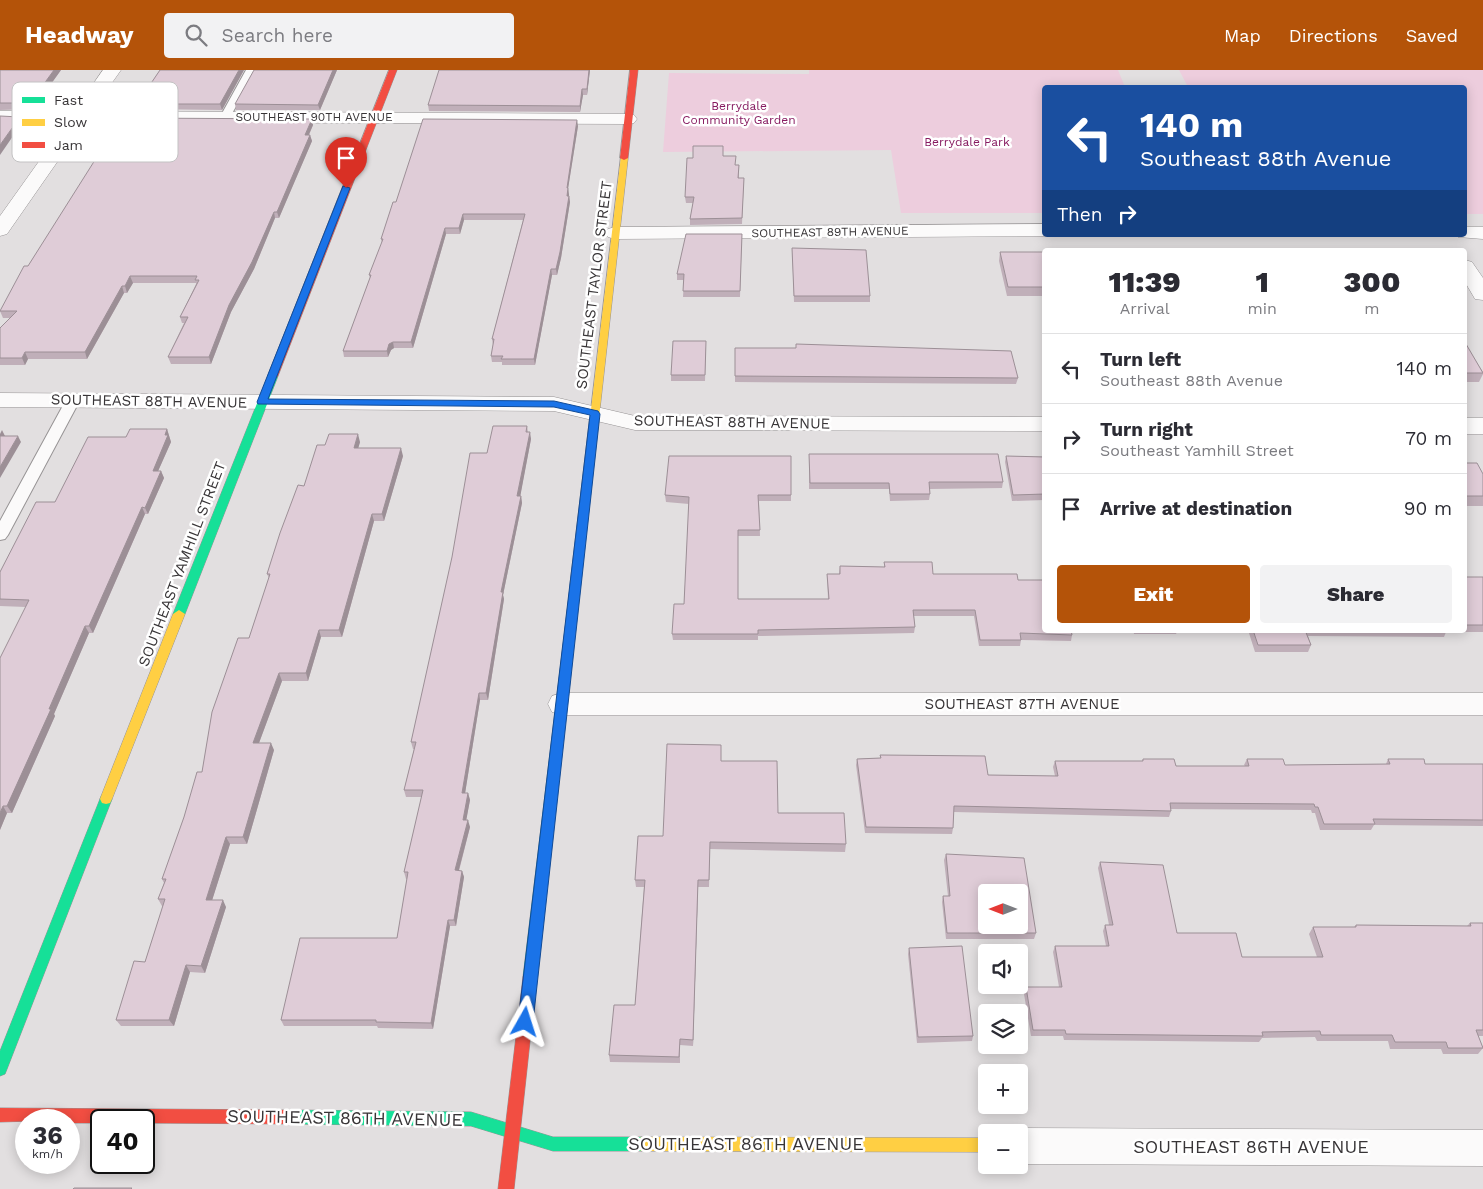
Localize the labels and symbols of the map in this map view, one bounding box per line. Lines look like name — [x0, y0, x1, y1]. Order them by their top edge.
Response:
legend — [12, 82, 178, 162]
text: Fast — [54, 92, 83, 108]
park label: Berrydale Community Garden — [682, 99, 796, 127]
street label: SOUTHEAST 90TH AVENUE — [235, 110, 393, 124]
text: Slow — [54, 114, 87, 130]
park label: Berrydale Park — [924, 135, 1010, 149]
text: Jam — [54, 137, 83, 153]
pin — [325, 137, 367, 188]
street label: SOUTHEAST TAYLOR STREET — [572, 180, 616, 390]
street label: SOUTHEAST 89TH AVENUE — [751, 224, 909, 240]
street label: SOUTHEAST 88TH AVENUE — [51, 390, 247, 412]
street label: SOUTHEAST 88TH AVENUE — [634, 411, 830, 433]
street label: SOUTHEAST YAMHILL STREET — [135, 459, 229, 669]
street label: SOUTHEAST 87TH AVENUE — [925, 695, 1119, 713]
north arrow — [978, 884, 1028, 934]
position arrow — [498, 995, 550, 1047]
street label: SOUTHEAST 86TH AVENUE — [227, 1105, 463, 1130]
speed limit sign: 40 — [90, 1109, 155, 1174]
street label: SOUTHEAST 86TH AVENUE — [628, 1133, 864, 1154]
street label: SOUTHEAST 86TH AVENUE — [1133, 1136, 1369, 1157]

